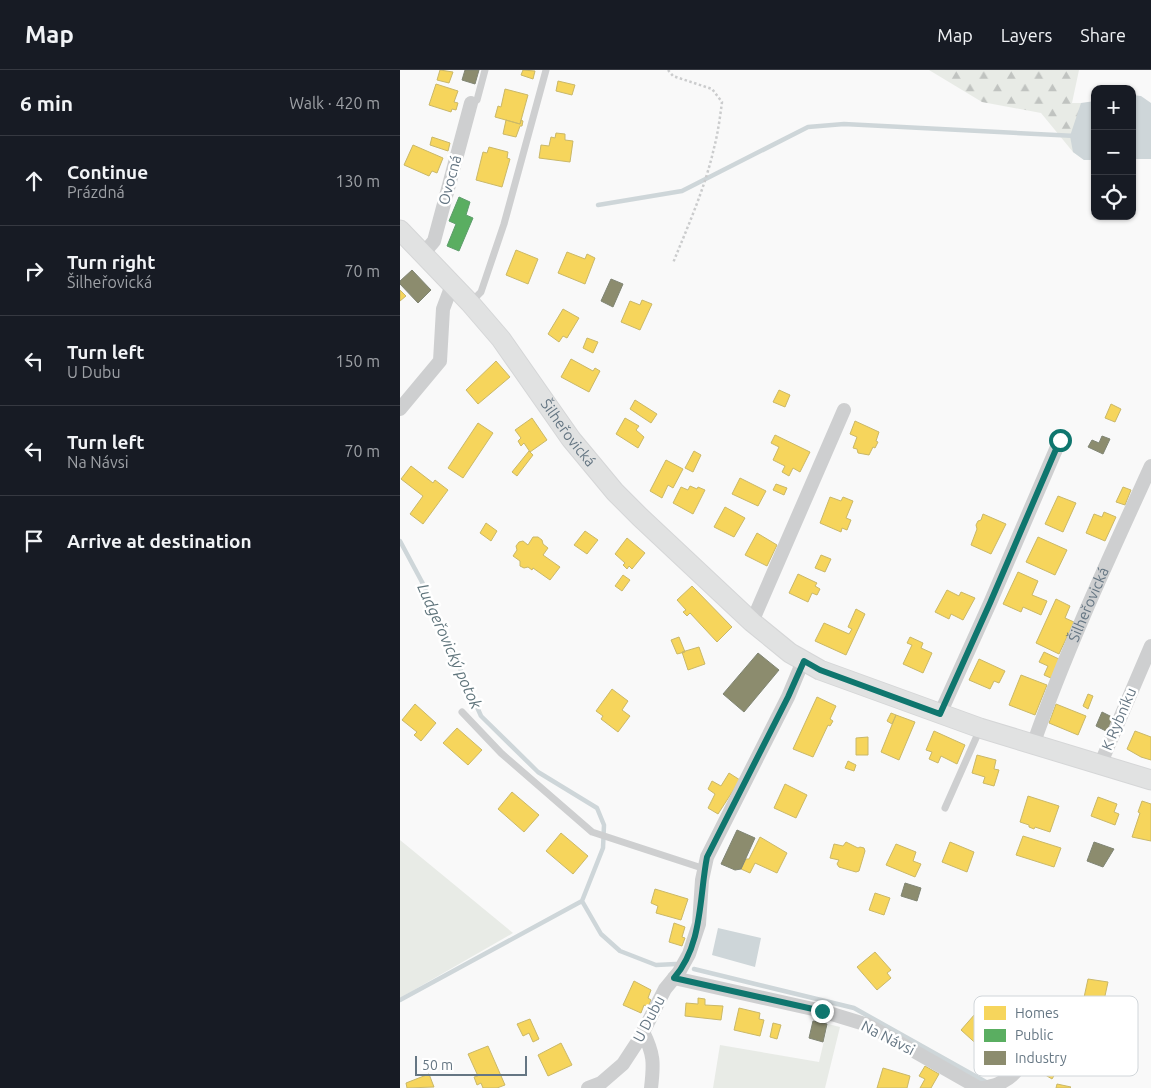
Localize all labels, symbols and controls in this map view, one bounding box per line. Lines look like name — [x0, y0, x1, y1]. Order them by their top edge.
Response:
text: Map — [25, 21, 74, 48]
text: Map — [937, 25, 973, 45]
text: Layers — [1001, 25, 1052, 45]
text: Share — [1080, 25, 1126, 45]
map controls — [1091, 85, 1136, 220]
button: + — [1091, 85, 1136, 130]
text: 6 min — [20, 91, 73, 115]
text: Walk · 420 m — [289, 94, 380, 112]
button: − — [1091, 130, 1136, 175]
street label: Ovocná — [435, 153, 464, 207]
text: Continue — [67, 161, 148, 183]
icon: ahead — [20, 167, 48, 195]
text: 130 m — [335, 172, 380, 190]
button: locate — [1091, 175, 1136, 220]
text: Prázdná — [67, 183, 125, 201]
text: Turn right — [67, 251, 155, 273]
icon: right — [20, 257, 48, 285]
text: 70 m — [344, 262, 380, 280]
text: Šilheřovická — [67, 273, 152, 291]
text: Turn left — [67, 341, 145, 363]
icon: left — [20, 347, 48, 375]
text: 150 m — [335, 352, 380, 370]
text: U Dubu — [67, 363, 121, 381]
street label: Šilheřovická — [538, 396, 599, 470]
route start — [1049, 429, 1072, 452]
text: Turn left — [67, 431, 145, 453]
icon: left — [20, 437, 48, 465]
text: 70 m — [344, 442, 380, 460]
text: Na Návsi — [67, 453, 129, 471]
icon: arrive — [20, 527, 48, 555]
text: Arrive at destination — [67, 530, 252, 552]
street label: Šilheřovická — [1065, 564, 1112, 645]
water label: Ludgeřovický potok — [414, 581, 486, 712]
street label: K Rybníku — [1098, 685, 1139, 753]
street label: U Dubu — [629, 993, 668, 1045]
legend — [974, 996, 1138, 1076]
route end — [811, 1000, 834, 1023]
text: Homes — [1015, 1005, 1059, 1021]
street label: Na Návsi — [859, 1017, 918, 1058]
text: Public — [1015, 1027, 1054, 1043]
text: Industry — [1015, 1050, 1067, 1066]
scale bar — [415, 1053, 528, 1076]
text: 50 m — [422, 1057, 453, 1073]

